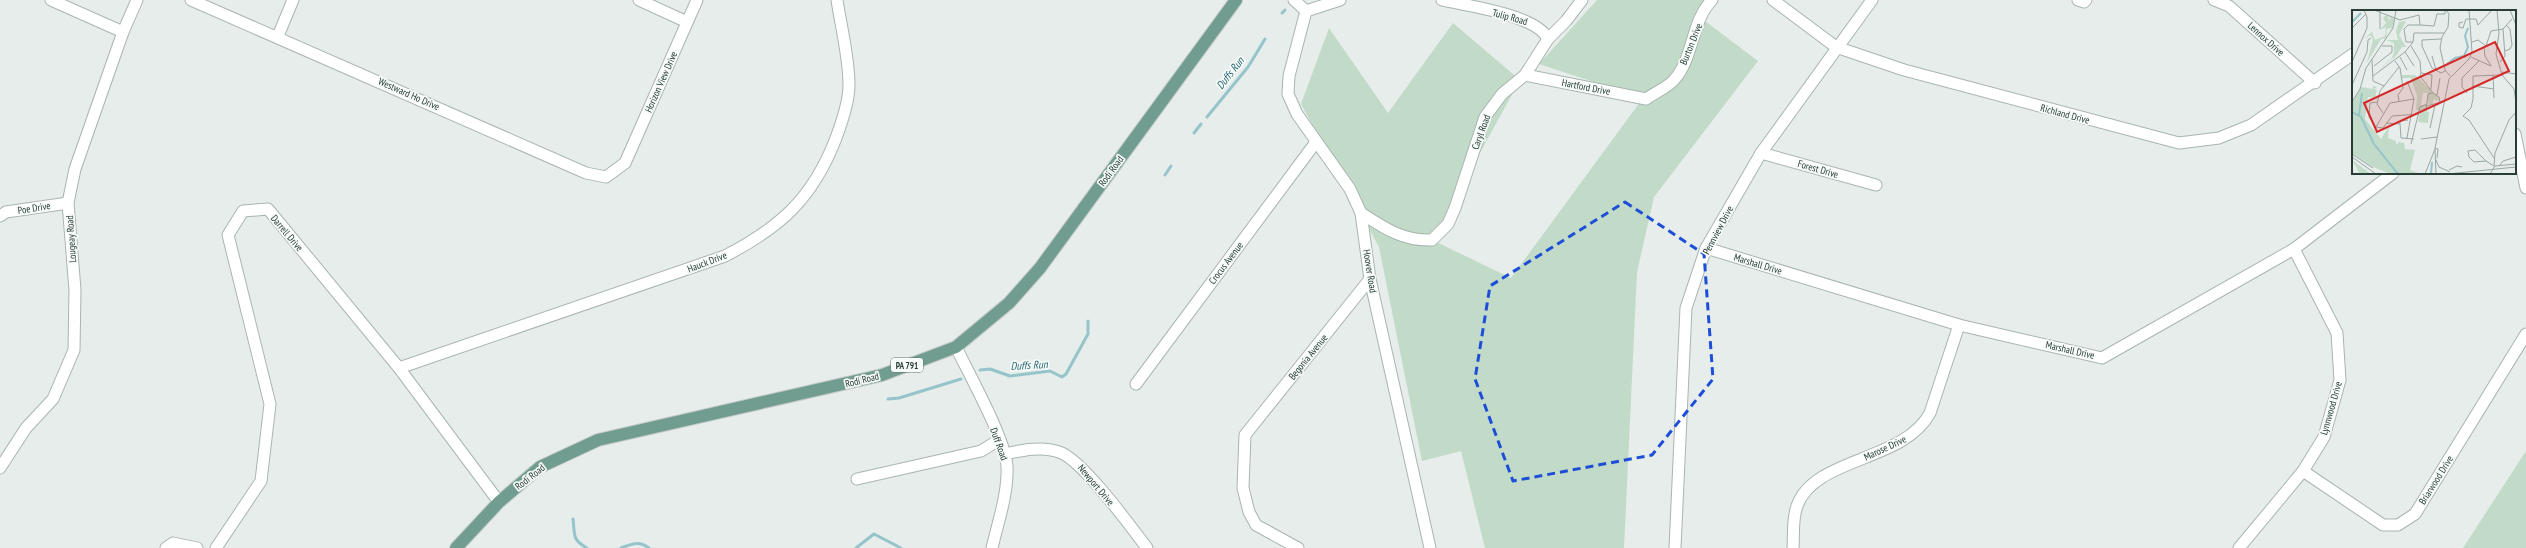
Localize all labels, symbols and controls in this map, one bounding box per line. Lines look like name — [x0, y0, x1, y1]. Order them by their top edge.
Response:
street label: Tulip Road — [1491, 6, 1529, 28]
inset map — [2352, 10, 2516, 174]
street label: Lennox Drive — [2245, 19, 2287, 59]
street label: Burton Drive — [1677, 21, 1705, 67]
street label: Horizon View Drive — [642, 49, 680, 115]
water label: Duffs Run — [1213, 53, 1248, 92]
street label: Westward Ho Drive — [376, 75, 442, 113]
street label: Hartford Drive — [1561, 76, 1611, 98]
street label: Richland Drive — [2039, 101, 2091, 127]
street label: Caryl Road — [1469, 113, 1493, 151]
street label: Rodi Road — [1096, 153, 1126, 189]
street label: Forest Drive — [1796, 157, 1840, 181]
street label: Poe Drive — [17, 199, 51, 217]
street label: Pennview Drive — [1700, 203, 1736, 257]
street label: Darrell Drive — [268, 212, 306, 254]
street label: Lougeay Road — [63, 215, 79, 263]
street label: Crocus Avenue — [1206, 239, 1246, 287]
street label: Hoover Road — [1360, 248, 1380, 294]
street label: Hauck Drive — [685, 249, 729, 275]
street label: Marshall Drive — [1732, 250, 1784, 278]
street label: Begonia Avenue — [1286, 331, 1330, 383]
street label: Marshall Drive — [2044, 338, 2096, 362]
water label: Duffs Run — [1010, 357, 1049, 373]
road number: PA 791 — [891, 358, 923, 372]
street label: Rodi Road — [844, 370, 880, 390]
street label: Lynnwood Drive — [2317, 380, 2345, 436]
street label: Duff Road — [987, 426, 1011, 462]
street label: Marose Drive — [1862, 433, 1908, 463]
street label: Briarwood Drive — [2416, 453, 2456, 507]
street label: Rodi Road — [512, 461, 548, 493]
street label: Newport Drive — [1075, 462, 1117, 508]

